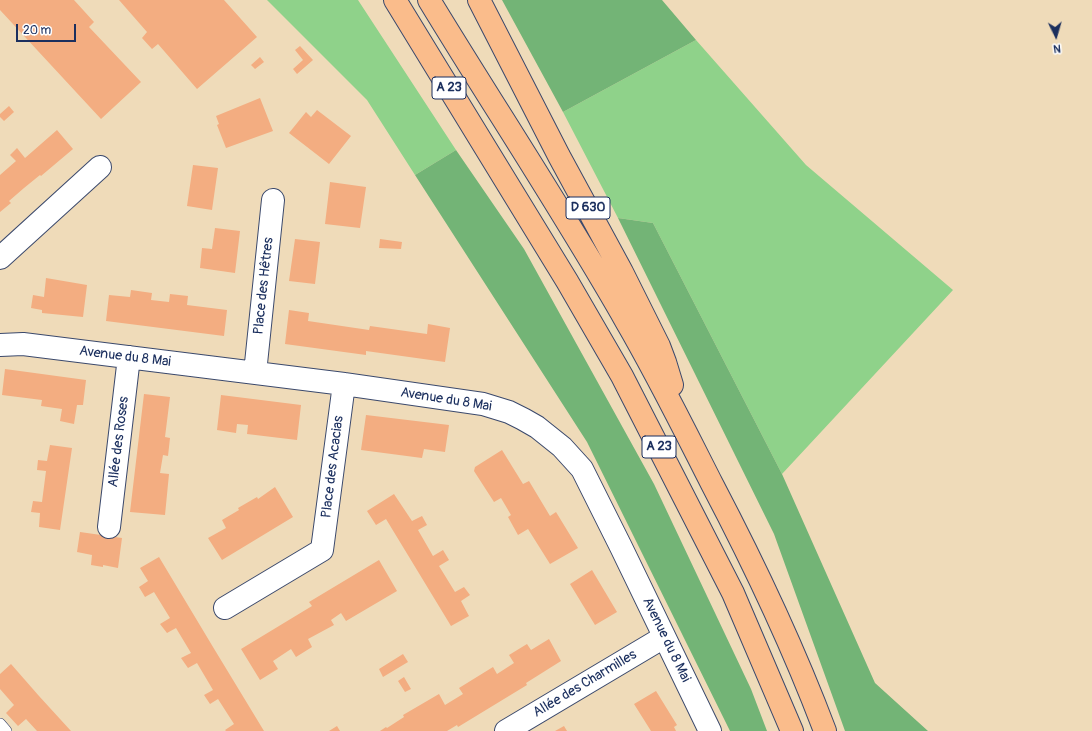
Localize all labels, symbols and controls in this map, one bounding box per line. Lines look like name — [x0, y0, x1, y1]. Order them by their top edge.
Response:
scale bar — [18, 16, 78, 42]
north arrow — [1036, 16, 1076, 56]
text: 20 m — [23, 23, 51, 38]
text: N — [1053, 42, 1061, 55]
road number: A 23 — [432, 77, 466, 99]
road number: D 630 — [566, 197, 610, 219]
street label: Place des Hêtres — [251, 237, 277, 335]
street label: Avenue du 8 Mai — [78, 343, 172, 371]
street label: Avenue du 8 Mai — [399, 384, 493, 416]
street label: Allée des Roses — [105, 396, 133, 488]
street label: Place des Acacias — [318, 415, 348, 519]
road number: A 23 — [642, 436, 676, 458]
street label: Avenue du 8 Mai — [638, 595, 694, 685]
street label: Allée des Charmilles — [530, 646, 640, 722]

